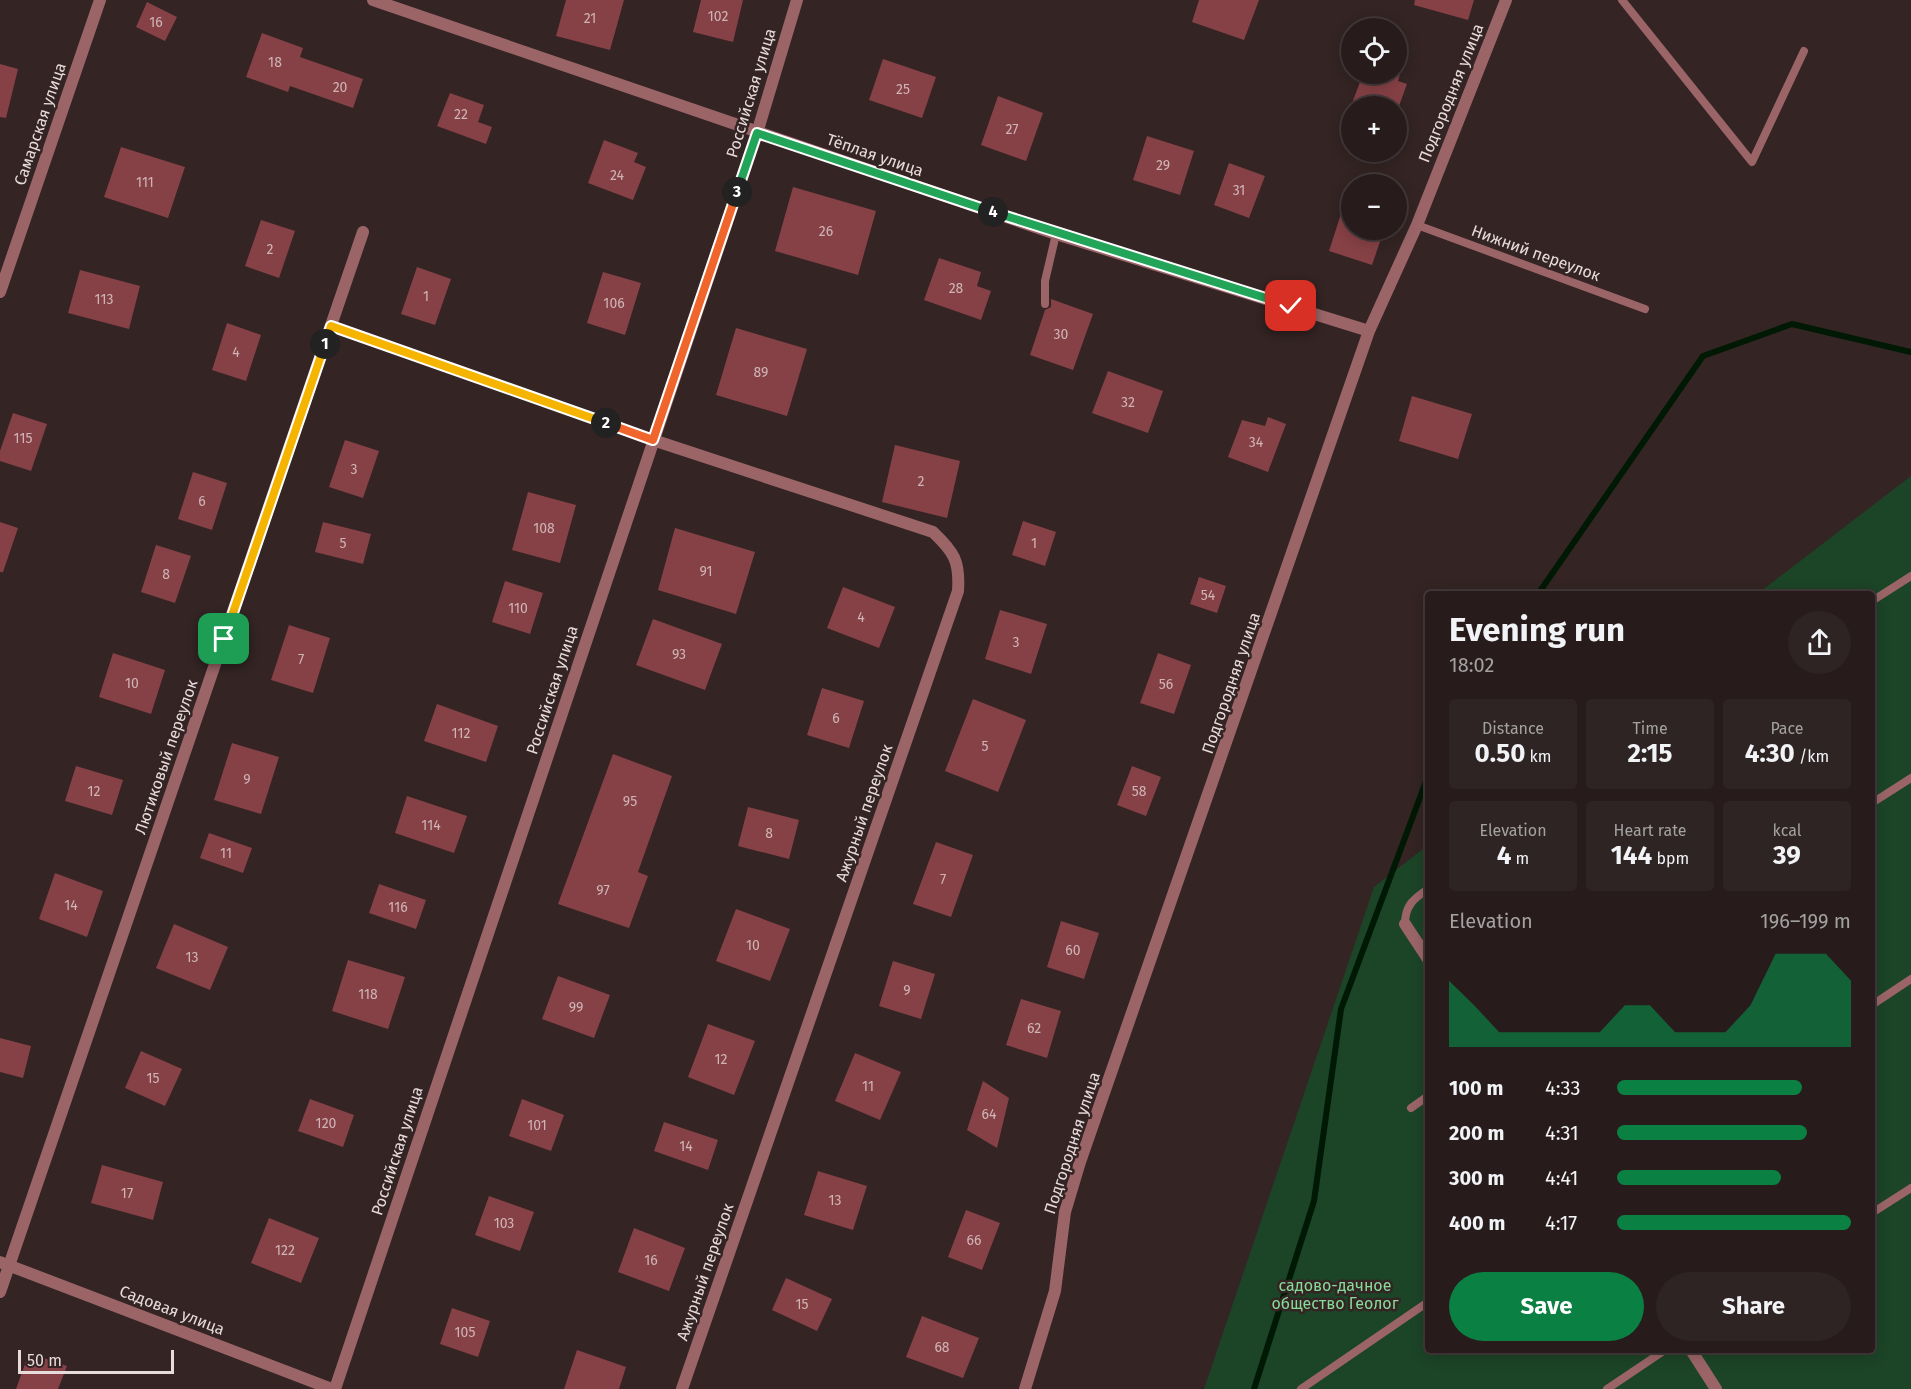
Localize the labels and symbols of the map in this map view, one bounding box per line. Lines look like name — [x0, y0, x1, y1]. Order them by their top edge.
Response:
house number: 102 — [708, 8, 728, 25]
house number: 21 — [584, 10, 596, 27]
house number: 16 — [149, 14, 163, 31]
street label: Подгородняя улица — [1414, 21, 1488, 165]
street label: Российская улица — [722, 26, 780, 160]
house number: 18 — [268, 54, 282, 71]
street label: Самарская улица — [10, 60, 70, 188]
house number: 20 — [333, 79, 348, 96]
house number: 25 — [896, 81, 910, 98]
house number: 22 — [454, 106, 468, 123]
house number: 27 — [1005, 121, 1019, 138]
street label: Тёплая улица — [824, 130, 926, 180]
house number: 29 — [1156, 157, 1170, 174]
house number: 24 — [610, 167, 625, 184]
house number: 111 — [136, 174, 154, 191]
pin: 3 — [722, 177, 752, 207]
house number: 31 — [1233, 182, 1245, 199]
pin: 4 — [978, 197, 1008, 227]
street label: Нижний переулок — [1469, 221, 1604, 285]
house number: 26 — [819, 223, 833, 240]
house number: 2 — [267, 241, 274, 258]
house number: 28 — [949, 280, 964, 297]
pin — [1265, 280, 1316, 331]
house number: 1 — [423, 288, 429, 305]
house number: 113 — [95, 291, 113, 308]
house number: 106 — [603, 295, 625, 312]
house number: 30 — [1054, 326, 1069, 343]
pin: 1 — [310, 329, 340, 359]
house number: 4 — [232, 344, 240, 361]
house number: 89 — [754, 364, 768, 381]
house number: 32 — [1121, 394, 1135, 411]
pin: 2 — [591, 408, 621, 438]
house number: 115 — [14, 430, 32, 447]
house number: 34 — [1249, 434, 1264, 451]
house number: 3 — [351, 461, 358, 478]
house number: 2 — [918, 473, 925, 490]
house number: 6 — [198, 493, 206, 510]
house number: 108 — [533, 520, 555, 537]
house number: 5 — [339, 535, 347, 552]
house number: 1 — [1031, 535, 1037, 552]
house number: 91 — [699, 563, 713, 580]
house number: 8 — [162, 566, 170, 583]
house number: 54 — [1201, 587, 1216, 604]
house number: 110 — [508, 600, 528, 617]
house number: 4 — [857, 609, 865, 626]
street label: Подгородняя улица — [1198, 610, 1264, 756]
pin — [198, 613, 249, 664]
street label: Российская улица — [522, 623, 582, 757]
house number: 3 — [1013, 634, 1020, 651]
house number: 93 — [672, 646, 686, 663]
house number: 7 — [298, 651, 304, 668]
house number: 10 — [125, 675, 139, 692]
street label: Лютиковый переулок — [131, 676, 202, 837]
house number: 56 — [1159, 676, 1173, 693]
house number: 6 — [832, 710, 840, 727]
house number: 112 — [452, 725, 470, 742]
house number: 5 — [981, 738, 989, 755]
street label: Ажурный переулок — [832, 741, 897, 884]
house number: 9 — [243, 771, 251, 788]
house number: 12 — [88, 783, 101, 800]
house number: 58 — [1132, 783, 1147, 800]
house number: 95 — [623, 793, 637, 810]
house number: 114 — [421, 817, 441, 834]
house number: 8 — [765, 825, 773, 842]
house number: 11 — [220, 845, 232, 862]
house number: 7 — [940, 871, 946, 888]
house number: 97 — [596, 882, 610, 899]
house number: 14 — [64, 897, 78, 914]
house number: 116 — [388, 899, 408, 916]
house number: 10 — [746, 937, 760, 954]
house number: 60 — [1065, 942, 1081, 959]
house number: 13 — [185, 949, 199, 966]
house number: 9 — [903, 982, 911, 999]
house number: 118 — [358, 986, 378, 1003]
house number: 99 — [569, 999, 583, 1016]
house number: 62 — [1027, 1020, 1041, 1037]
house number: 12 — [715, 1051, 728, 1068]
house number: 15 — [146, 1070, 160, 1087]
street label: Подгородняя улица — [1040, 1070, 1104, 1216]
house number: 11 — [862, 1078, 874, 1095]
street label: Российская улица — [367, 1084, 427, 1218]
house number: 64 — [982, 1106, 997, 1123]
house number: 120 — [316, 1115, 337, 1132]
house number: 101 — [527, 1117, 547, 1134]
house number: 14 — [679, 1138, 693, 1155]
house number: 17 — [121, 1185, 133, 1202]
house number: 13 — [828, 1192, 842, 1209]
street label: Ажурный переулок — [673, 1200, 738, 1343]
house number: 103 — [494, 1215, 514, 1232]
house number: 66 — [967, 1232, 981, 1249]
house number: 122 — [275, 1242, 295, 1259]
house number: 16 — [644, 1252, 658, 1269]
park label: садово-дачное общество Геолог — [1271, 1276, 1399, 1313]
street label: Садовая улица — [117, 1281, 227, 1339]
house number: 15 — [795, 1296, 809, 1313]
house number: 105 — [455, 1324, 475, 1341]
house number: 68 — [934, 1339, 950, 1356]
scale bar — [18, 1347, 174, 1374]

